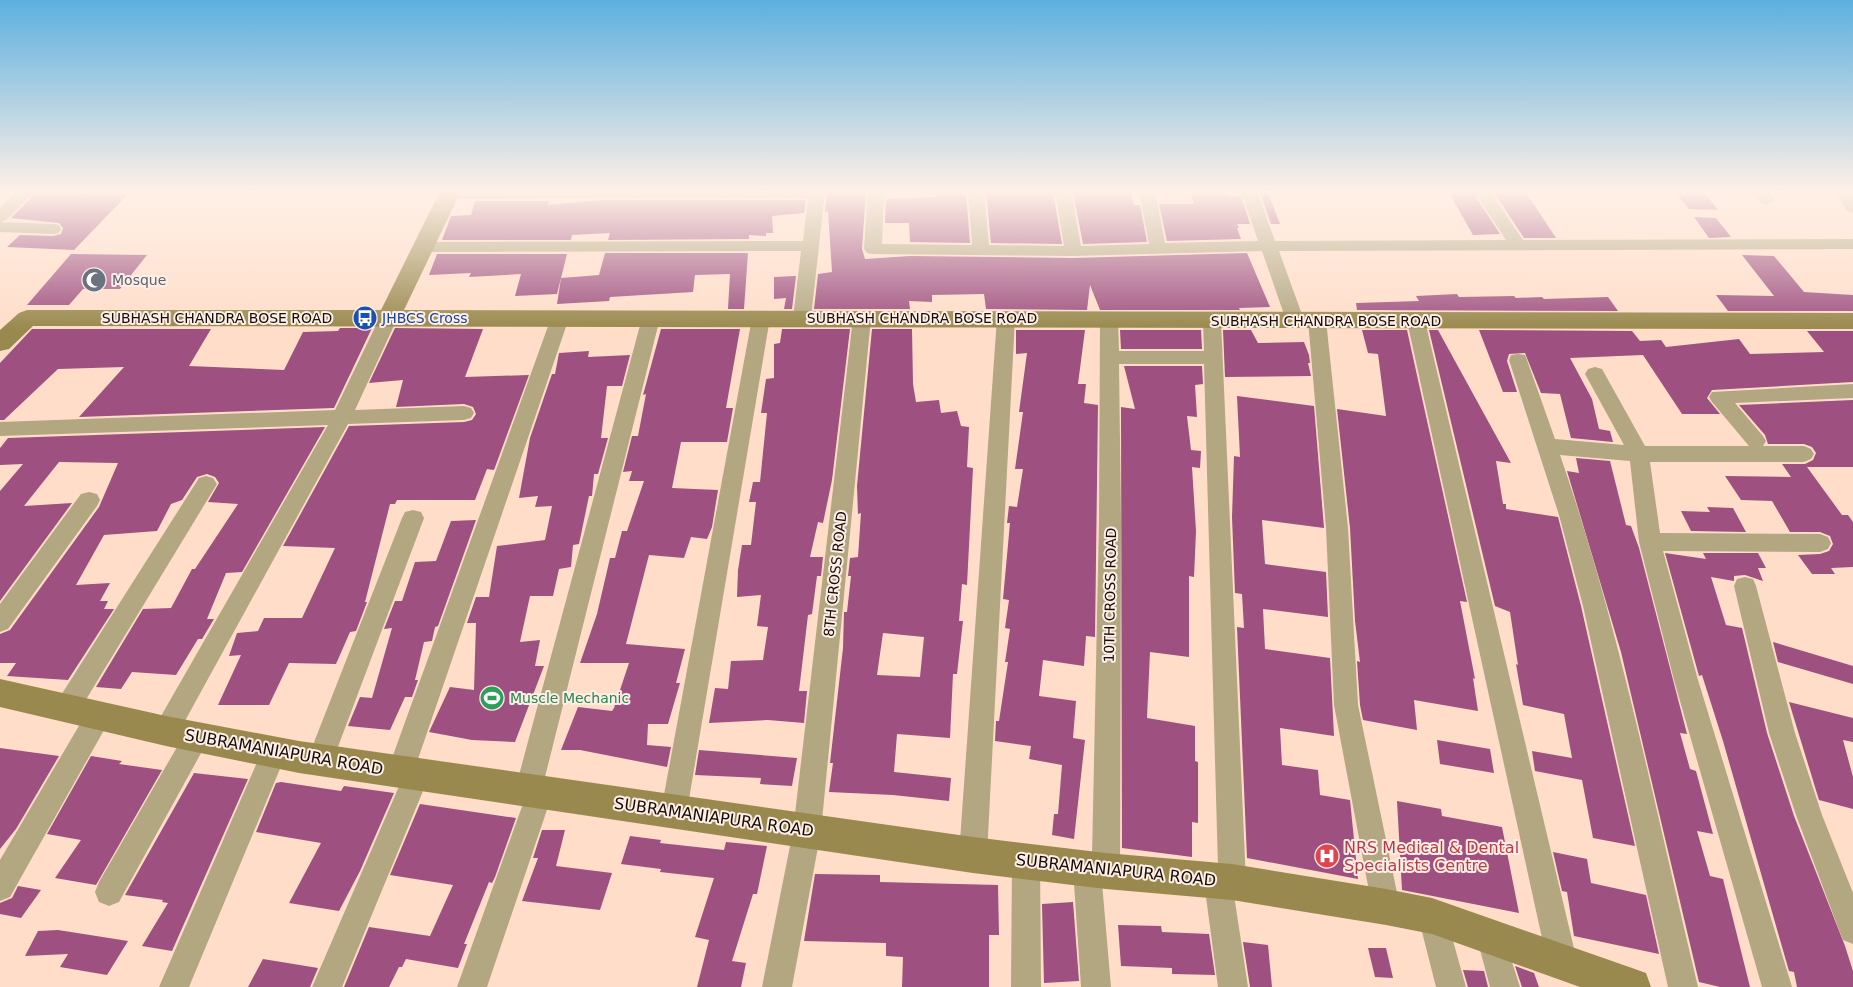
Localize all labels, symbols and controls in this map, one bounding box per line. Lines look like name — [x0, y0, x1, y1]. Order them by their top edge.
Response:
mosque icon: Mosque — [81, 267, 107, 293]
place label: Mosque — [112, 272, 166, 288]
bus stop icon: JHBCS Cross — [352, 305, 378, 331]
street label: SUBHASH CHANDRA BOSE ROAD — [102, 310, 332, 326]
place label: JHBCS Cross — [381, 310, 468, 326]
street label: SUBHASH CHANDRA BOSE ROAD — [807, 310, 1037, 326]
street label: SUBHASH CHANDRA BOSE ROAD — [1211, 313, 1441, 329]
street label: 8TH CROSS ROAD — [820, 510, 850, 638]
street label: 10TH CROSS ROAD — [1101, 527, 1119, 663]
sports icon: Muscle Mechanic — [479, 685, 505, 711]
place label: Muscle Mechanic — [510, 690, 629, 706]
street label: SUBRAMANIAPURA ROAD — [183, 725, 385, 779]
street label: SUBRAMANIAPURA ROAD — [613, 794, 815, 840]
place label: NRS Medical & Dental Specialists Centre — [1344, 838, 1519, 875]
hospital icon: NRS Medical & Dental Specialists Centre — [1314, 843, 1340, 869]
street label: SUBRAMANIAPURA ROAD — [1015, 850, 1217, 890]

